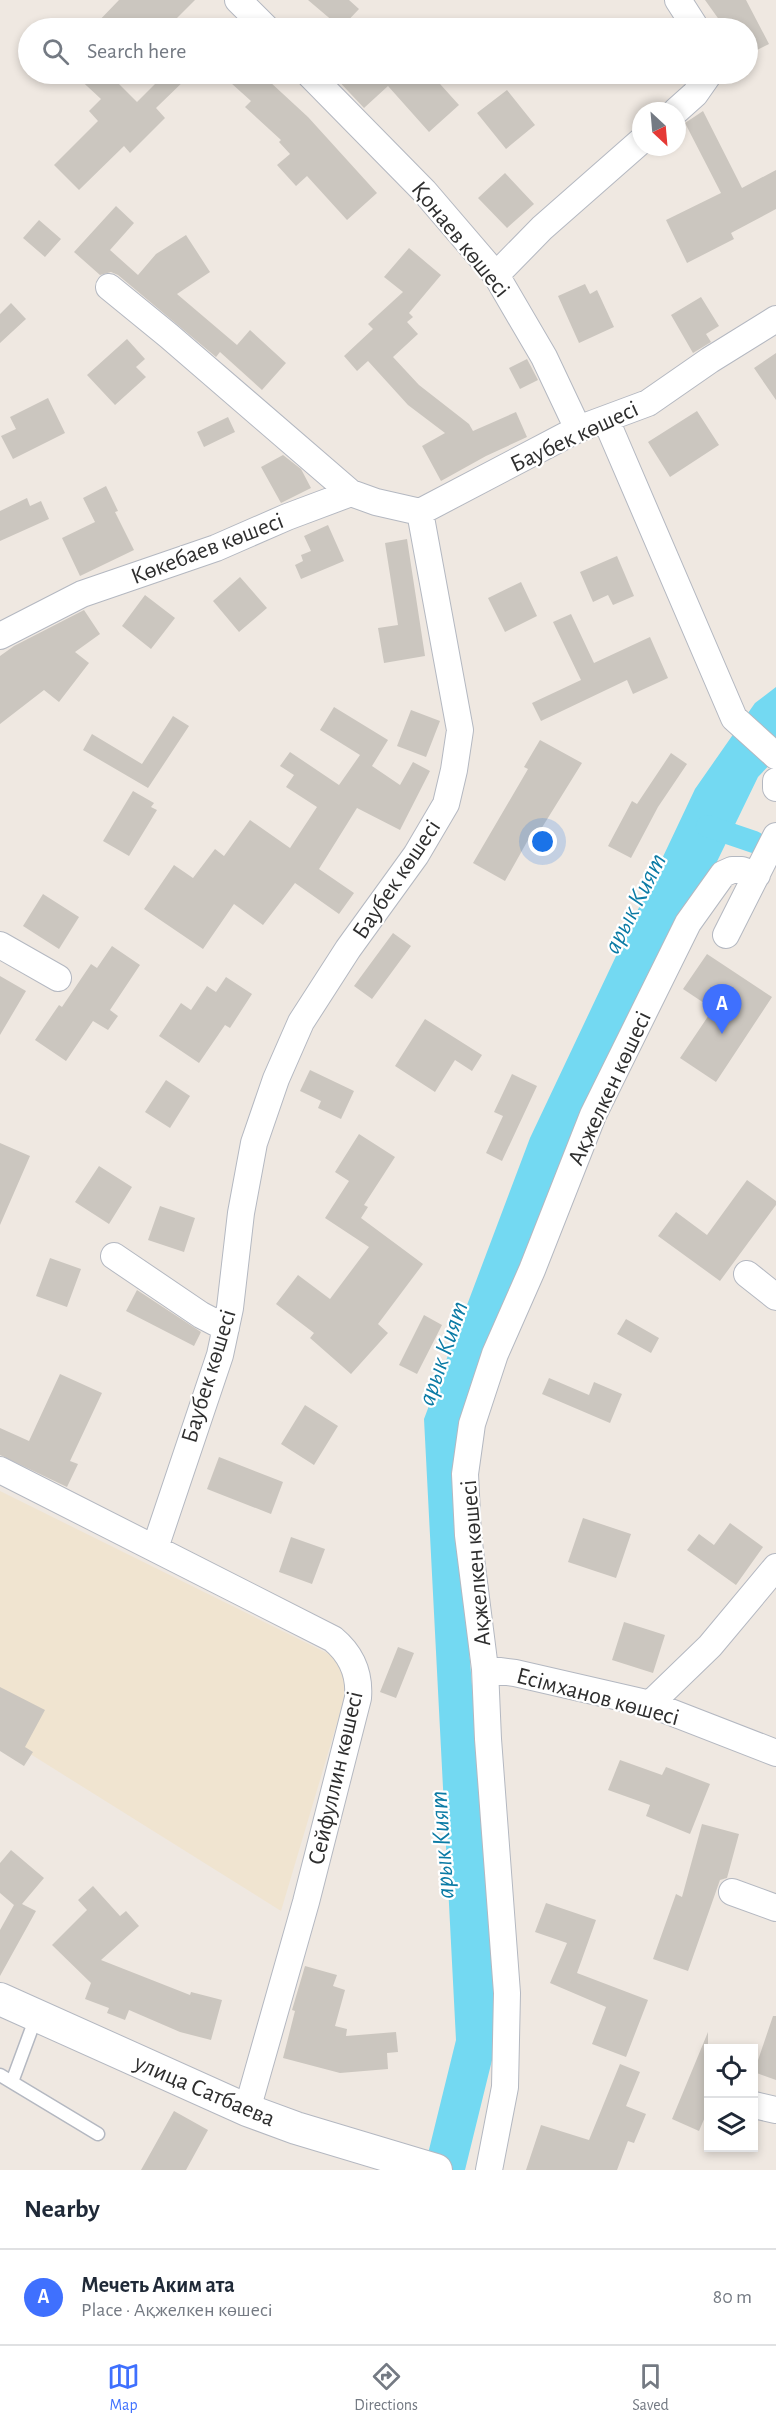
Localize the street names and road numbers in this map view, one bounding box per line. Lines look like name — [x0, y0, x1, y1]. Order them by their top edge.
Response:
street label: Қонаев көшесі — [406, 177, 514, 302]
street label: Баубек көшесі — [507, 397, 642, 477]
street label: Көкебаев көшесі — [128, 509, 287, 589]
street label: Баубек көшесі — [348, 816, 445, 944]
street label: Ақжелкен көшесі — [564, 1008, 656, 1169]
street label: Баубек көшесі — [177, 1307, 241, 1446]
street label: Ақжелкен көшесі — [457, 1479, 495, 1647]
street label: Есімханов көшесі — [514, 1664, 682, 1730]
street label: Сейфуллин көшесі — [304, 1689, 368, 1867]
street label: улица Сатбаева — [130, 2050, 278, 2131]

